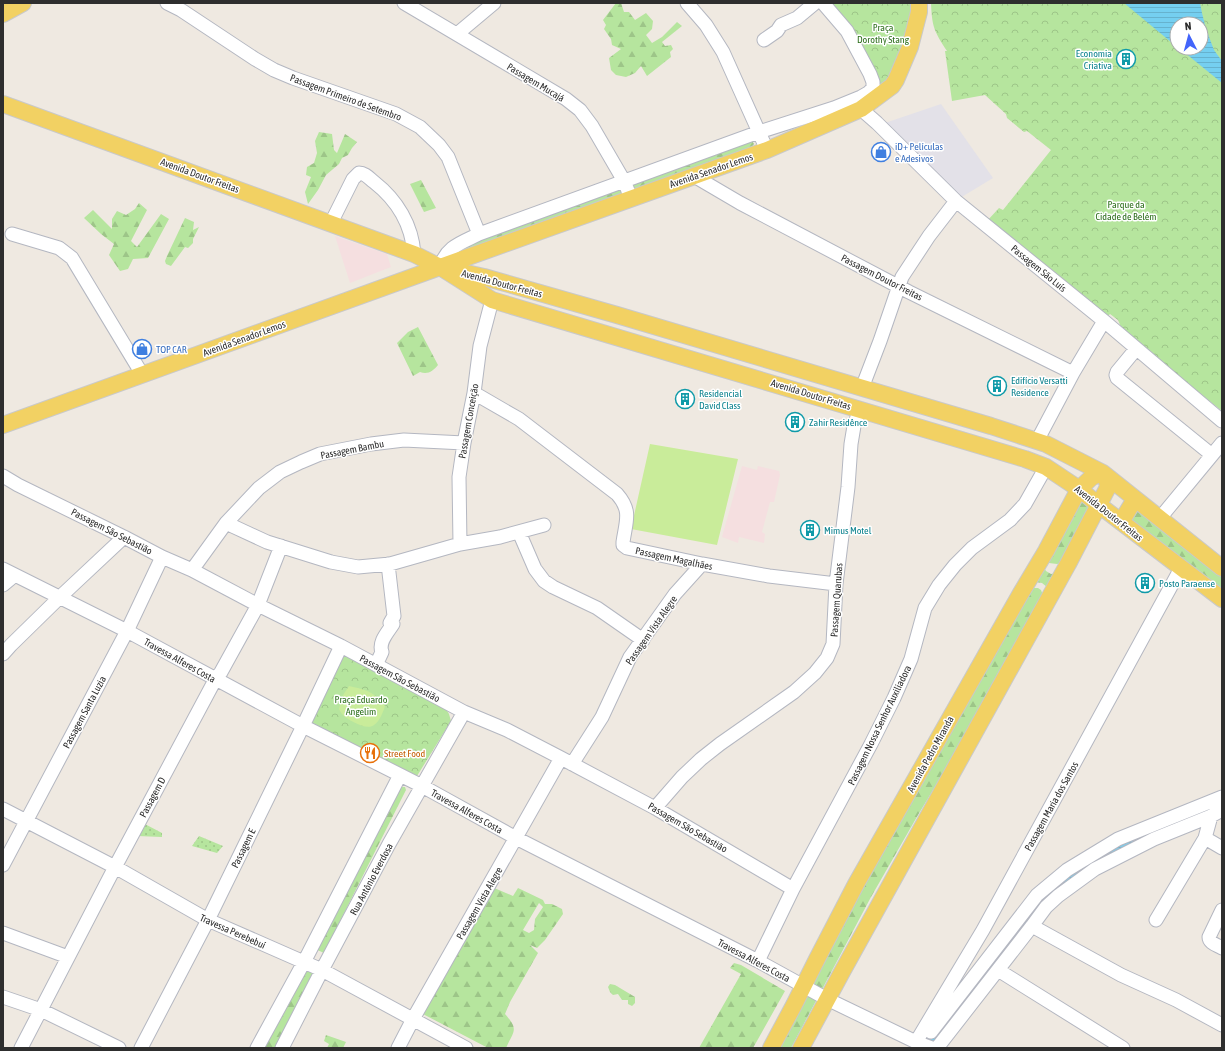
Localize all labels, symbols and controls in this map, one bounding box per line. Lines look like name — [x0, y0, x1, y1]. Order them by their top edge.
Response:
north arrow — [1169, 16, 1209, 56]
text: N — [1184, 20, 1192, 32]
park label: Praça Dorothy Stang — [857, 22, 910, 45]
place label: Economia Criativa — [1076, 48, 1112, 71]
building icon: Economia Criativa — [1115, 48, 1137, 70]
street label: Passagem Mucajá — [505, 61, 567, 104]
street label: Passagem Primeiro de Setembro — [289, 72, 403, 123]
shop icon: iD+ Películas e Adesivos — [870, 141, 892, 163]
place label: iD+ Películas e Adesivos — [895, 141, 944, 164]
street label: Avenida Senador Lemos — [668, 151, 755, 190]
street label: Avenida Doutor Freitas — [159, 156, 241, 195]
park label: Parque da Cidade de Belém — [1095, 199, 1157, 222]
street label: Passagem São Luís — [1009, 243, 1069, 294]
street label: Passagem Doutor Freitas — [839, 252, 925, 303]
street label: Avenida Doutor Freitas — [460, 267, 544, 300]
street label: Avenida Senador Lemos — [201, 318, 287, 359]
shop icon: TOP CAR — [131, 338, 153, 360]
place label: TOP CAR — [156, 344, 187, 355]
building icon: Edifício Versatti Residence — [986, 375, 1008, 397]
place label: Edifício Versatti Residence — [1011, 375, 1068, 398]
street label: Avenida Doutor Freitas — [770, 377, 853, 412]
street label: Passagem Conceição — [456, 382, 481, 459]
building icon: Residencial David Class — [674, 388, 696, 410]
place label: Residencial David Class — [699, 388, 742, 411]
building icon: Zahir Residênce — [784, 411, 806, 433]
place label: Zahir Residênce — [809, 417, 868, 428]
street label: Passagem Bambu — [319, 438, 385, 461]
street label: Avenida Doutor Freitas — [1073, 484, 1145, 544]
street label: Passagem São Sebastião — [69, 506, 154, 557]
building icon: Mimus Motel — [799, 519, 821, 541]
place label: Mimus Motel — [824, 525, 872, 536]
street label: Passagem Magalhães — [634, 545, 714, 572]
street label: Passagem Quarubas — [828, 562, 845, 637]
building icon: Posto Paraense — [1134, 572, 1156, 594]
place label: Posto Paraense — [1159, 578, 1216, 589]
street label: Passagem Vista Alegre — [623, 593, 680, 667]
street label: Travessa Alferes Costa — [142, 636, 218, 685]
street label: Passagem São Sebastião — [358, 653, 442, 704]
street label: Passagem Nossa Senhor Auxiliadora — [846, 663, 913, 787]
street label: Passagem Santa Luzia — [61, 674, 108, 750]
park label: Praça Eduardo Angelim — [335, 694, 388, 717]
street label: Avenida Pedro Miranda — [905, 714, 956, 794]
restaurant icon: Street Food — [359, 742, 381, 764]
place label: Street Food — [384, 748, 426, 759]
street label: Passagem Maria dos Santos — [1022, 759, 1081, 853]
street label: Passagem D — [137, 775, 168, 819]
street label: Travessa Alferes Costa — [429, 787, 505, 836]
street label: Passagem São Sebastião — [646, 800, 729, 855]
street label: Passagem E — [229, 826, 258, 870]
street label: Rua Antônio Everdosa — [348, 841, 395, 917]
street label: Passagem Vista Alegre — [454, 865, 505, 941]
street label: Travessa Perebebuí — [198, 912, 268, 951]
street label: Travessa Alferes Costa — [716, 937, 792, 984]

